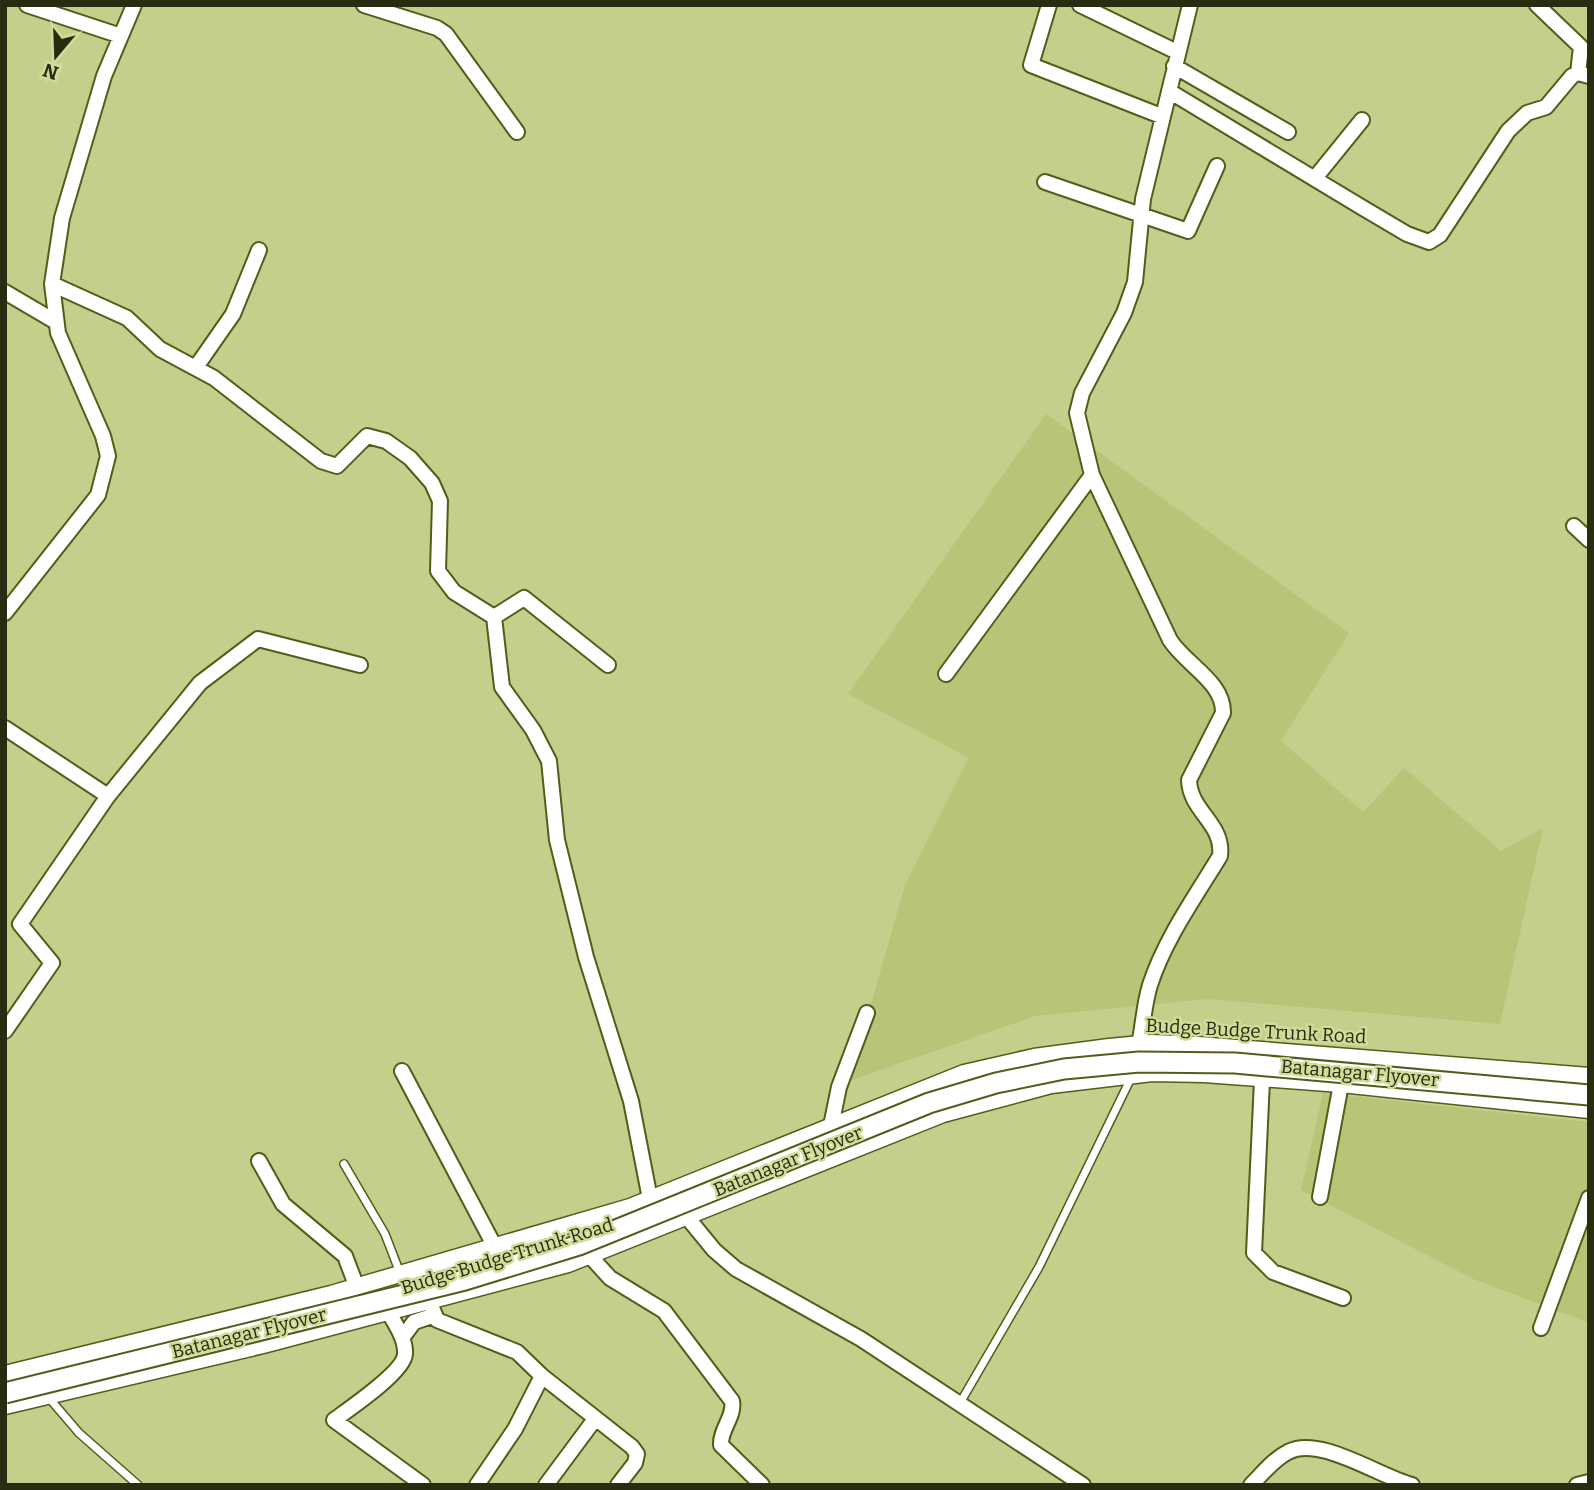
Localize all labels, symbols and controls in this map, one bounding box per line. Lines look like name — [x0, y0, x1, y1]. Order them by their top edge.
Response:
north arrow — [21, 21, 91, 91]
text: N — [40, 58, 61, 85]
street label: Budge Budge Trunk Road — [1145, 1014, 1367, 1048]
street label: Batanagar Flyover — [1280, 1055, 1441, 1091]
street label: Batanagar Flyover — [710, 1120, 867, 1201]
street label: Budge Budge Trunk Road — [398, 1213, 616, 1299]
street label: Batanagar Flyover — [169, 1302, 329, 1363]

